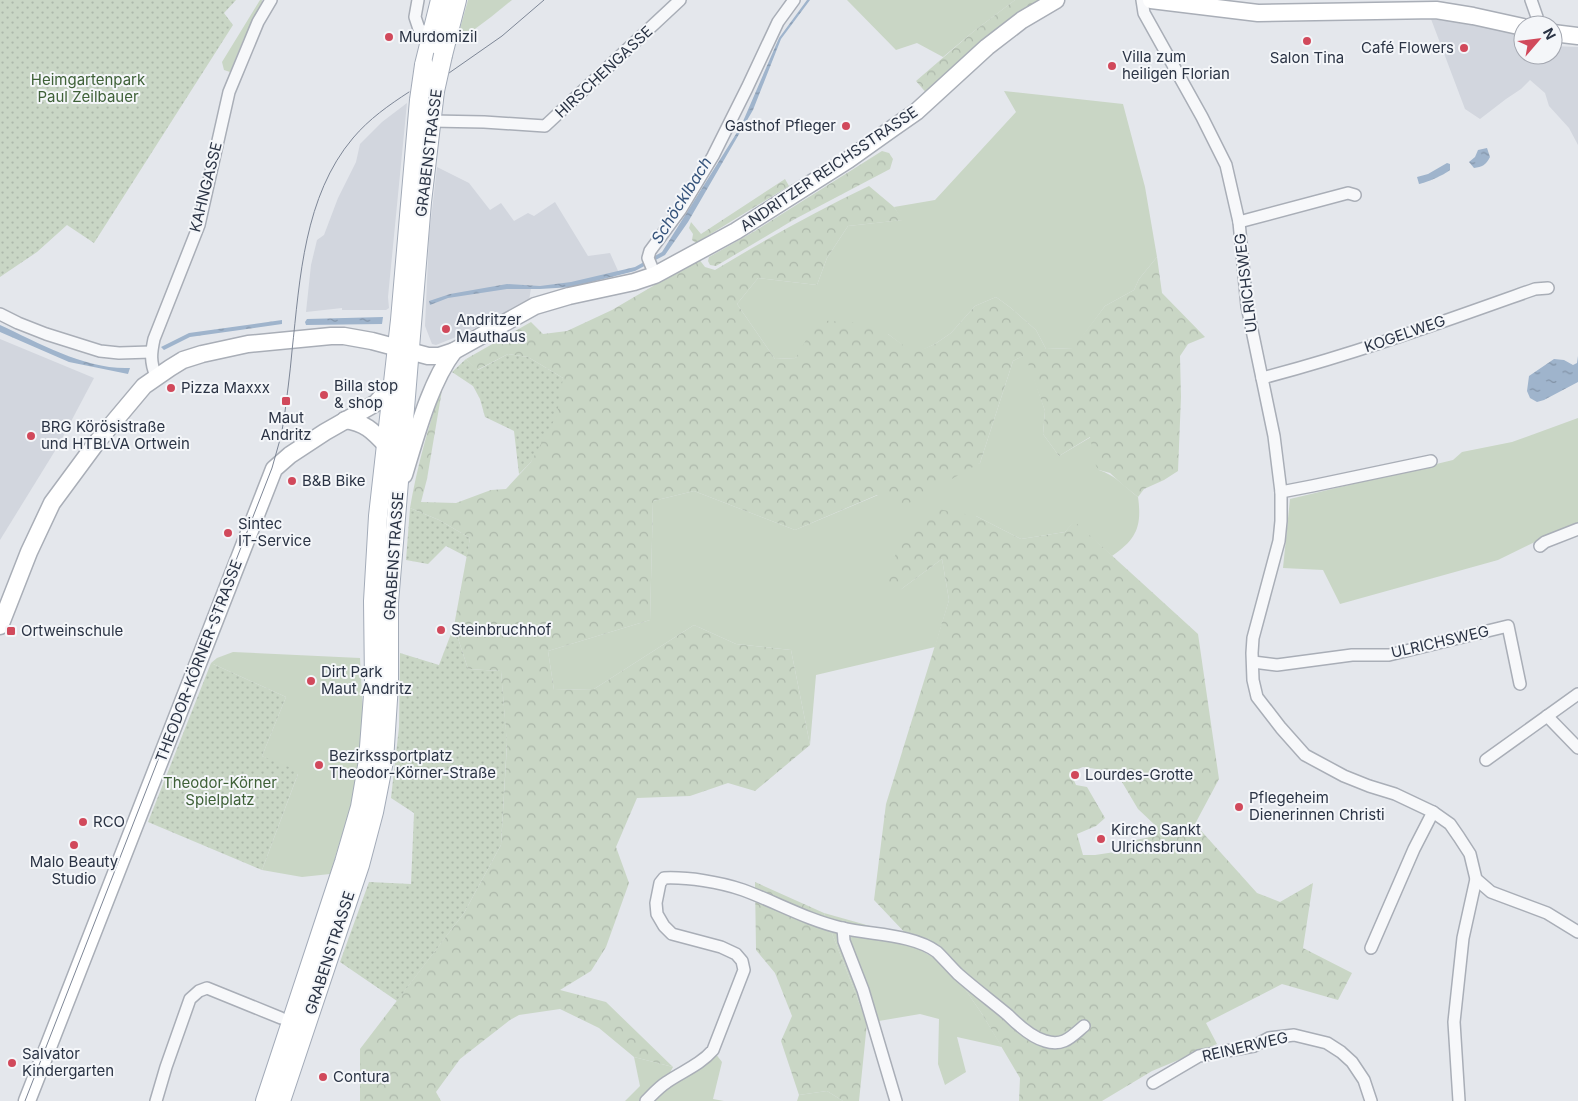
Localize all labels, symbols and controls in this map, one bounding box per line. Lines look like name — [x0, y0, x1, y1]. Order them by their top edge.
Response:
north arrow — [1513, 15, 1563, 65]
street label: HIRSCHENGASSE — [551, 22, 656, 122]
text: N — [1540, 25, 1560, 42]
place label: Murdomizil — [399, 27, 477, 46]
marker: Murdomizil — [383, 31, 395, 43]
marker: Salon Tina — [1301, 35, 1313, 47]
place label: Café Flowers — [1361, 38, 1454, 57]
marker: Café Flowers — [1458, 42, 1470, 54]
place label: Villa zum heiligen Florian — [1122, 47, 1230, 83]
place label: Salon Tina — [1270, 48, 1344, 67]
marker: Villa zum heiligen Florian — [1106, 60, 1118, 72]
park label: Heimgartenpark Paul Zeilbauer — [31, 70, 146, 106]
street label: GRABENSTRASSE — [411, 88, 446, 218]
street label: ANDRITZER REICHSSTRASSE — [736, 102, 921, 235]
place label: Gasthof Pfleger — [725, 116, 836, 135]
marker: Gasthof Pfleger — [840, 120, 852, 132]
street label: KAHNGASSE — [185, 140, 226, 234]
water label: Schöcklbach — [646, 153, 716, 247]
street label: ULRICHSWEG — [1230, 232, 1261, 334]
place label: Andritzer Mauthaus — [456, 310, 526, 346]
street label: KOGELWEG — [1362, 311, 1448, 356]
marker: Andritzer Mauthaus — [440, 323, 452, 335]
place label: Billa stop & shop — [334, 376, 398, 412]
place label: Pizza Maxxx — [181, 378, 270, 397]
marker: Pizza Maxxx — [165, 382, 177, 394]
marker: Billa stop & shop — [318, 389, 330, 401]
marker: Maut Andritz — [280, 395, 292, 407]
place label: Maut Andritz — [260, 408, 312, 444]
place label: BRG Körösistraße und HTBLVA Ortwein — [41, 417, 190, 453]
marker: BRG Körösistraße und HTBLVA Ortwein — [25, 430, 37, 442]
place label: B&B Bike — [302, 471, 366, 490]
marker: B&B Bike — [286, 475, 298, 487]
street label: GRABENSTRASSE — [380, 491, 407, 621]
place label: Sintec IT-Service — [238, 514, 311, 550]
marker: Sintec IT-Service — [222, 527, 234, 539]
street label: THEODOR-KÖRNER-STRASSE — [151, 557, 246, 765]
place label: Steinbruchhof — [451, 620, 552, 639]
place label: Ortweinschule — [21, 621, 123, 640]
street label: ULRICHSWEG — [1389, 621, 1491, 662]
marker: Steinbruchhof — [435, 624, 447, 636]
marker: Ortweinschule — [5, 625, 17, 637]
place label: Dirt Park Maut Andritz — [321, 662, 412, 698]
marker: Dirt Park Maut Andritz — [305, 675, 317, 687]
place label: Bezirkssportplatz Theodor-Körner-Straße — [329, 746, 496, 782]
marker: Bezirkssportplatz Theodor-Körner-Straße — [313, 759, 325, 771]
place label: Lourdes-Grotte — [1085, 765, 1193, 784]
marker: Lourdes-Grotte — [1069, 769, 1081, 781]
park label: Theodor-Körner Spielplatz — [163, 773, 277, 809]
place label: Pflegeheim Dienerinnen Christi — [1249, 788, 1385, 824]
marker: Pflegeheim Dienerinnen Christi — [1233, 801, 1245, 813]
place label: RCO — [93, 812, 125, 831]
marker: RCO — [77, 816, 89, 828]
place label: Kirche Sankt Ulrichsbrunn — [1111, 820, 1202, 856]
marker: Kirche Sankt Ulrichsbrunn — [1095, 833, 1107, 845]
marker: Malo Beauty Studio — [68, 839, 80, 851]
place label: Malo Beauty Studio — [30, 852, 119, 888]
street label: GRABENSTRASSE — [301, 889, 358, 1017]
street label: REINERWEG — [1200, 1027, 1290, 1066]
place label: Salvator Kindergarten — [22, 1044, 114, 1080]
marker: Salvator Kindergarten — [6, 1057, 18, 1069]
place label: Contura — [333, 1067, 390, 1086]
marker: Contura — [317, 1071, 329, 1083]

